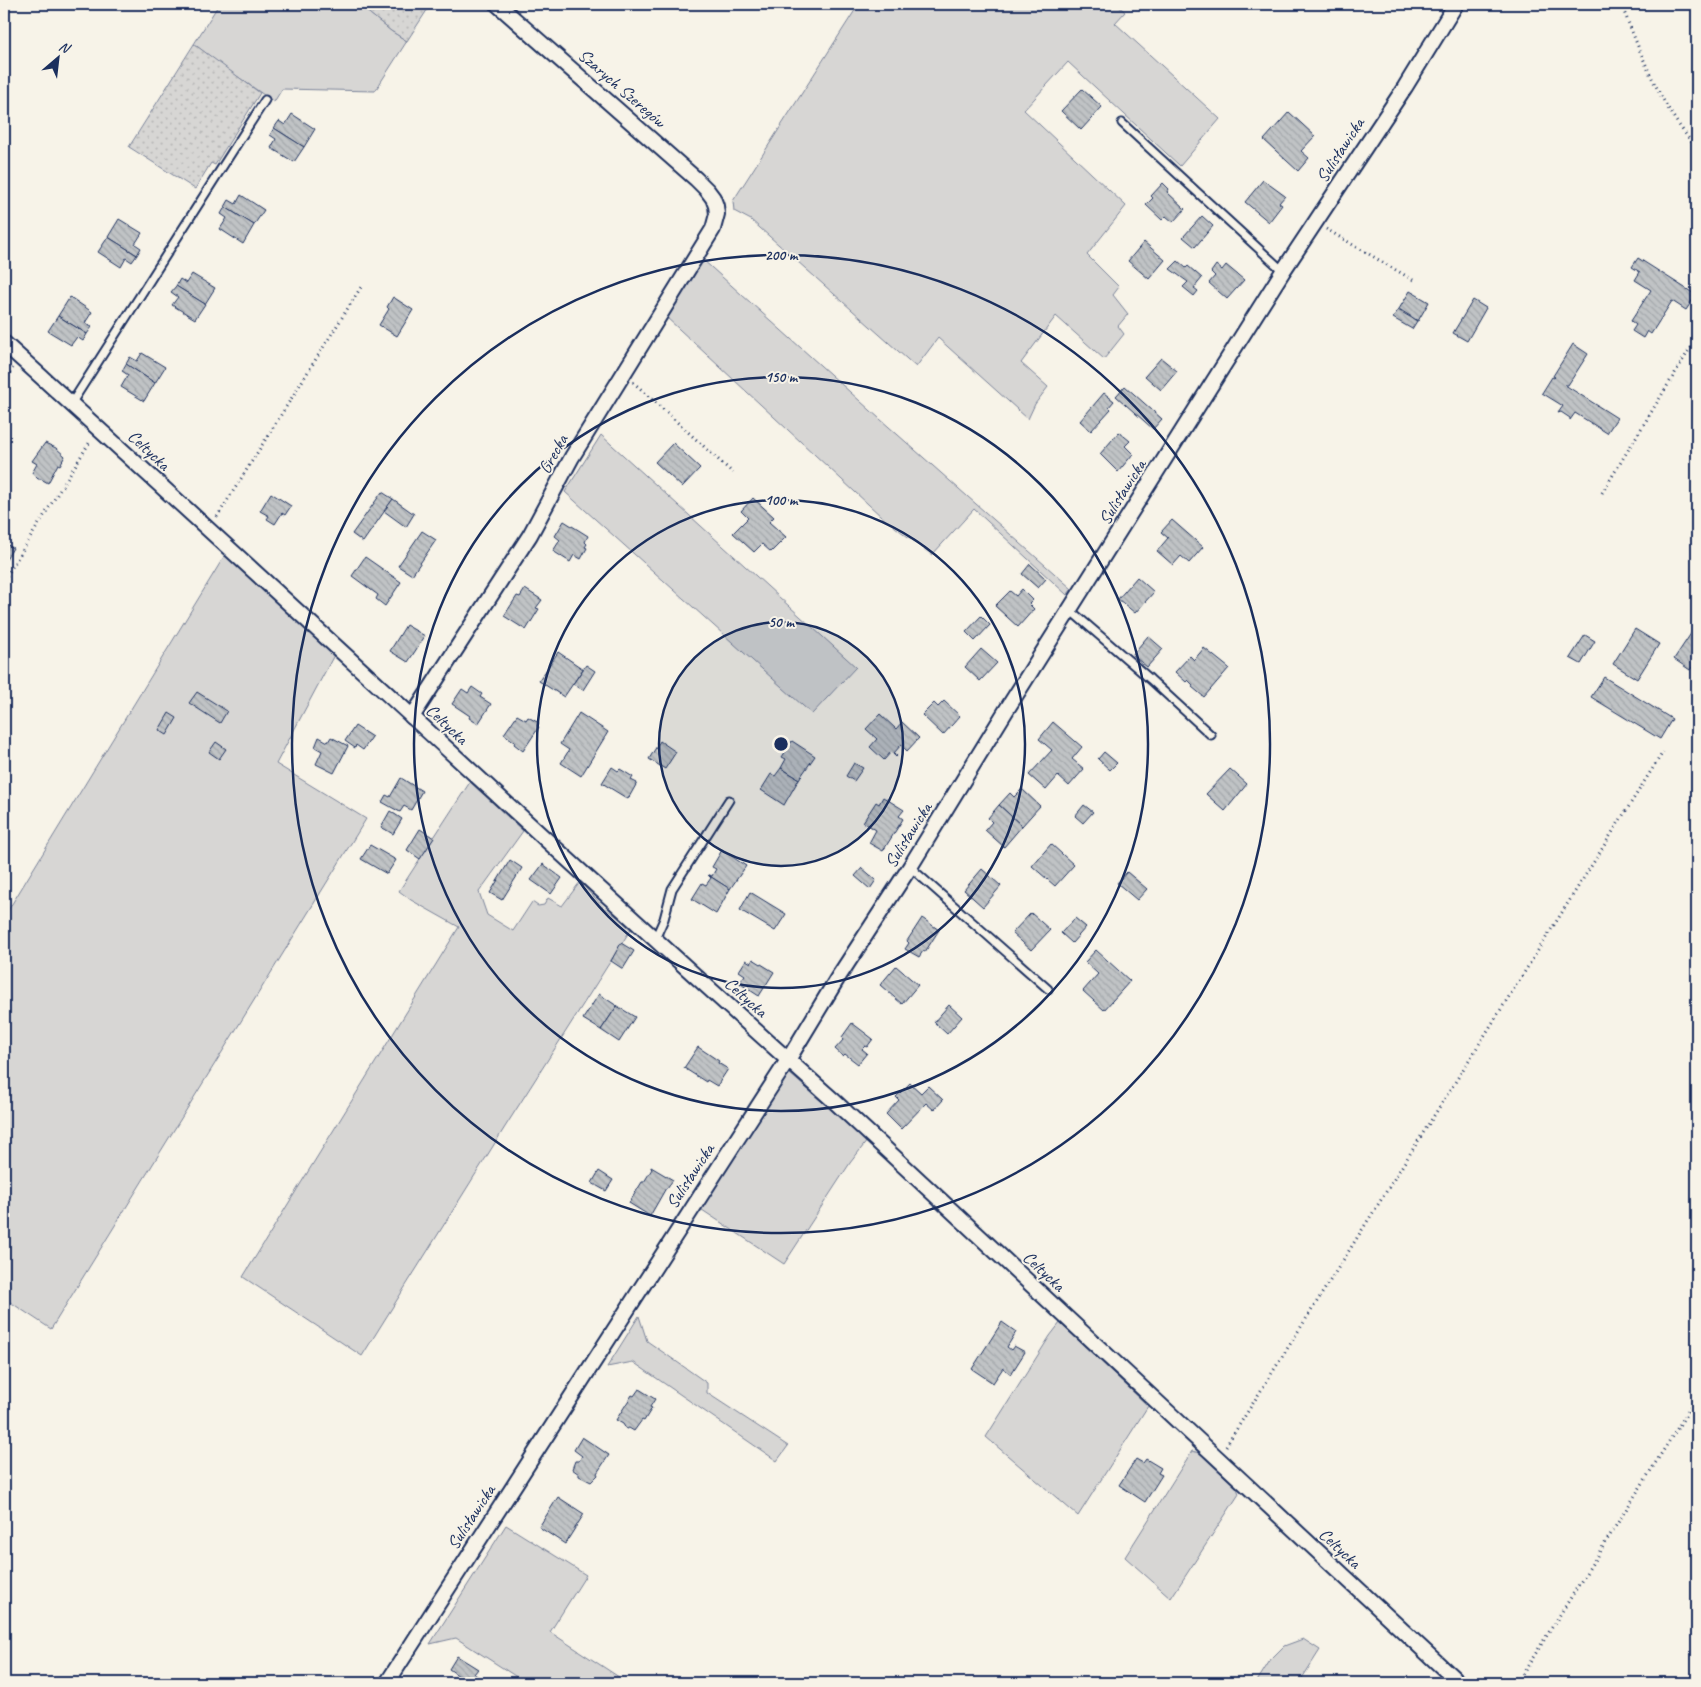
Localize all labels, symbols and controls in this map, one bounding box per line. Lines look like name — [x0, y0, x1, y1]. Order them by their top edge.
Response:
north arrow — [32, 32, 82, 82]
text: N — [56, 37, 74, 58]
street label: Szarych Szeregów — [574, 44, 672, 133]
street label: Sulisławicka — [1311, 112, 1370, 186]
text: 200 m — [765, 246, 799, 265]
text: 150 m — [765, 368, 799, 387]
street label: Celtycka — [123, 425, 176, 476]
street label: Grecka — [533, 429, 573, 477]
street label: Sulisławicka — [1093, 454, 1151, 529]
text: 100 m — [765, 491, 799, 510]
text: 50 m — [768, 613, 795, 632]
street label: Celtycka — [421, 699, 474, 750]
centre of rings — [772, 735, 790, 753]
street label: Sulisławicka — [879, 797, 937, 872]
street label: Celtycka — [720, 972, 773, 1023]
street label: Sulisławicka — [661, 1138, 720, 1212]
street label: Celtycka — [1018, 1246, 1071, 1297]
street label: Sulisławicka — [442, 1479, 501, 1553]
street label: Celtycka — [1314, 1523, 1367, 1574]

